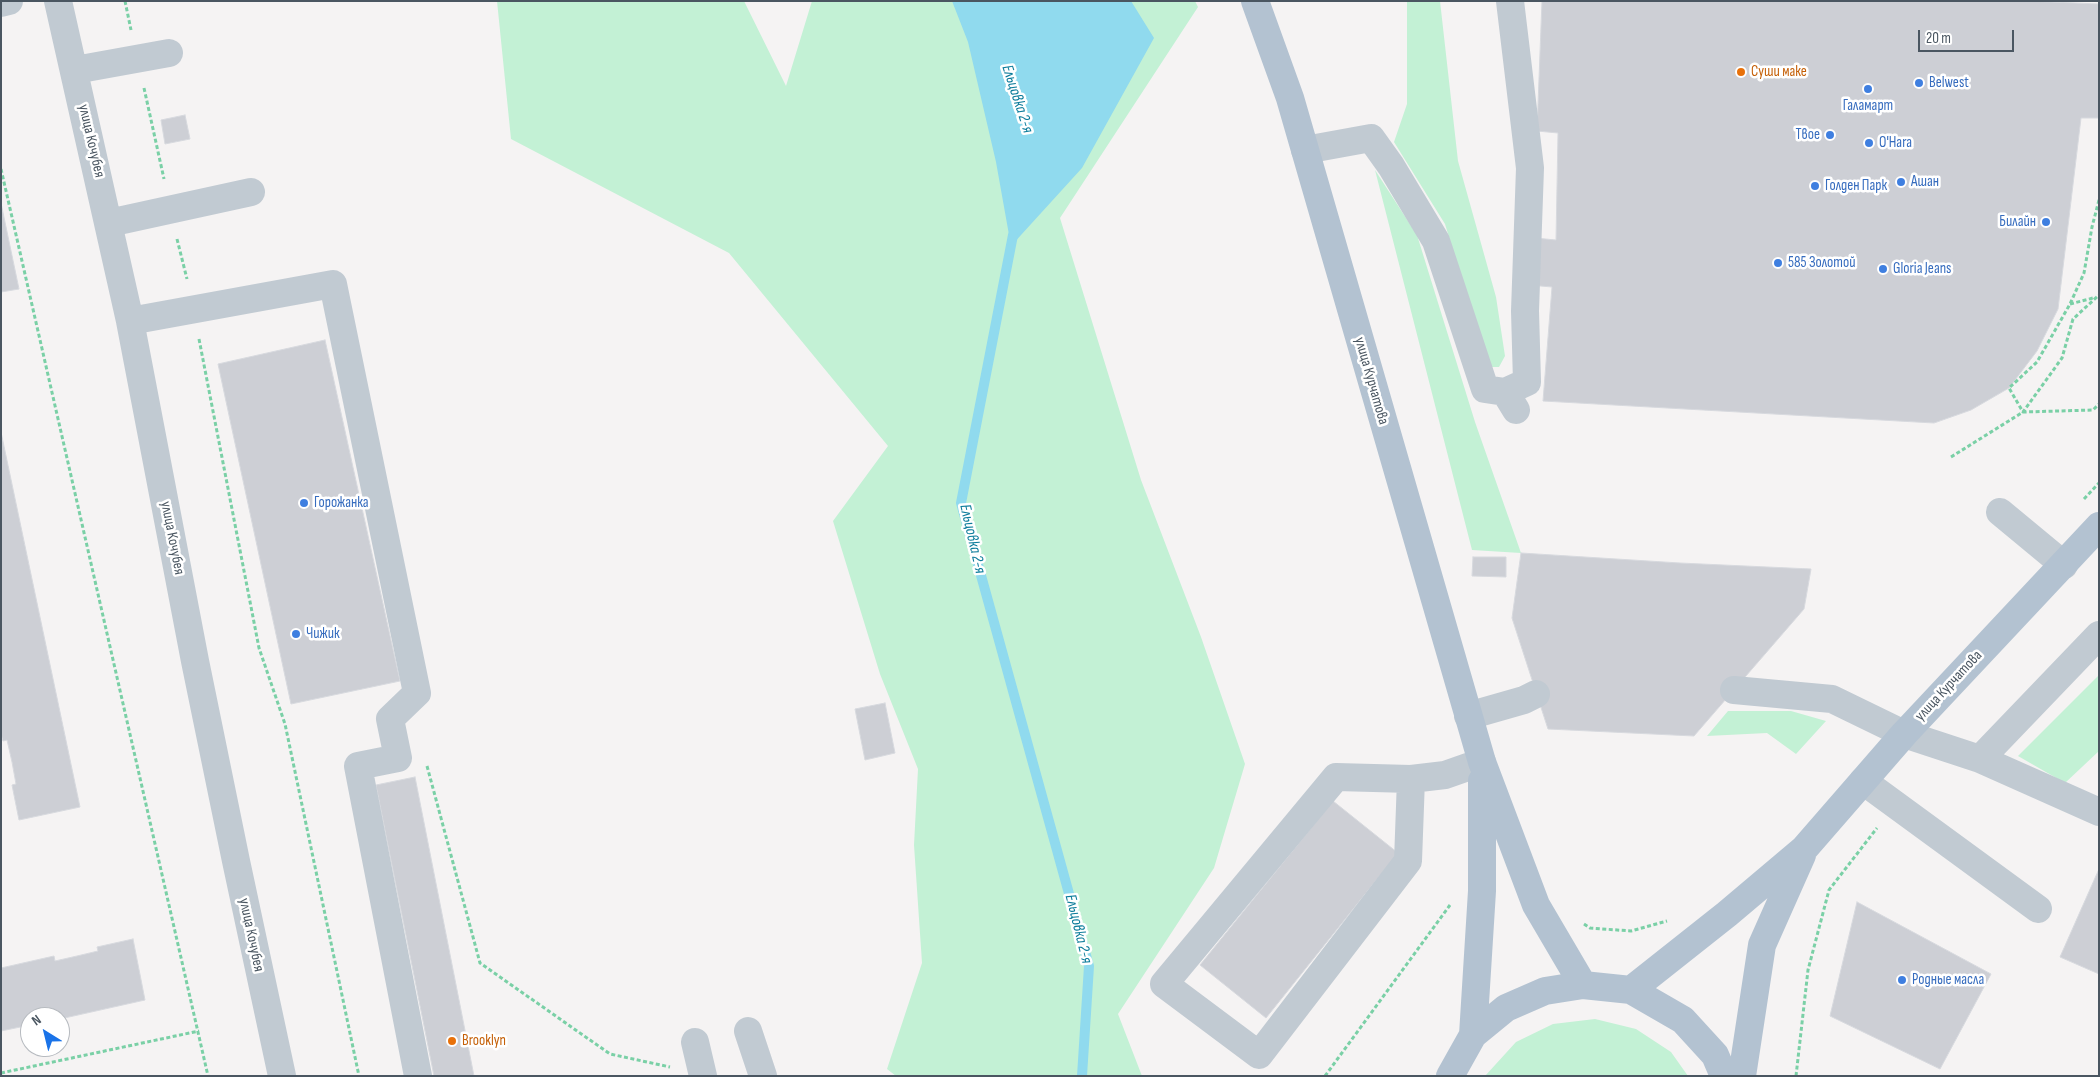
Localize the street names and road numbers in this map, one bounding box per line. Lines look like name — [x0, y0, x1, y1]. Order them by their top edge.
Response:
street label: улица Кочубея — [74, 103, 108, 179]
street label: улица Курчатова — [1350, 335, 1392, 427]
street label: улица Кочубея — [156, 500, 188, 576]
street label: улица Курчатова — [1912, 647, 1986, 725]
street label: улица Кочубея — [234, 897, 268, 973]

